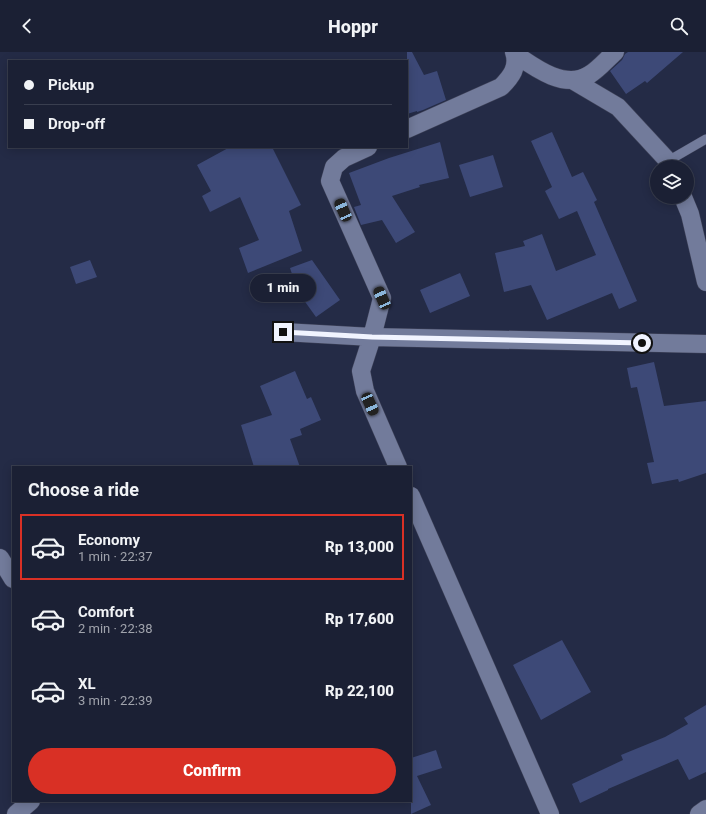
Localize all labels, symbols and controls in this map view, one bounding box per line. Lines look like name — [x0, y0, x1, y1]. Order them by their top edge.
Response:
icon: back — [16, 15, 38, 37]
icon: search — [668, 15, 690, 37]
text: Hoppr — [328, 16, 378, 37]
text: Pickup — [48, 76, 94, 94]
text: Drop-off — [48, 115, 105, 133]
map controls — [650, 160, 694, 204]
button: layers — [650, 160, 694, 204]
car — [333, 197, 353, 223]
callout: 1 min — [250, 274, 316, 302]
text: 1 min — [267, 280, 299, 295]
car — [372, 285, 392, 311]
route end — [274, 323, 292, 341]
route start — [633, 334, 651, 352]
car — [360, 391, 380, 417]
text: Choose a ride — [28, 479, 139, 500]
icon: car — [30, 529, 66, 565]
text: Economy — [78, 531, 140, 549]
text: Rp 13,000 — [325, 538, 394, 556]
text: 1 min · 22:37 — [78, 549, 153, 564]
icon: car — [30, 601, 66, 637]
text: Comfort — [78, 603, 134, 621]
text: Rp 17,600 — [325, 610, 394, 628]
text: 2 min · 22:38 — [78, 621, 153, 636]
icon: car — [30, 673, 66, 709]
text: XL — [78, 675, 96, 693]
text: Rp 22,100 — [325, 682, 394, 700]
text: 3 min · 22:39 — [78, 693, 153, 708]
button: Confirm — [28, 748, 396, 794]

